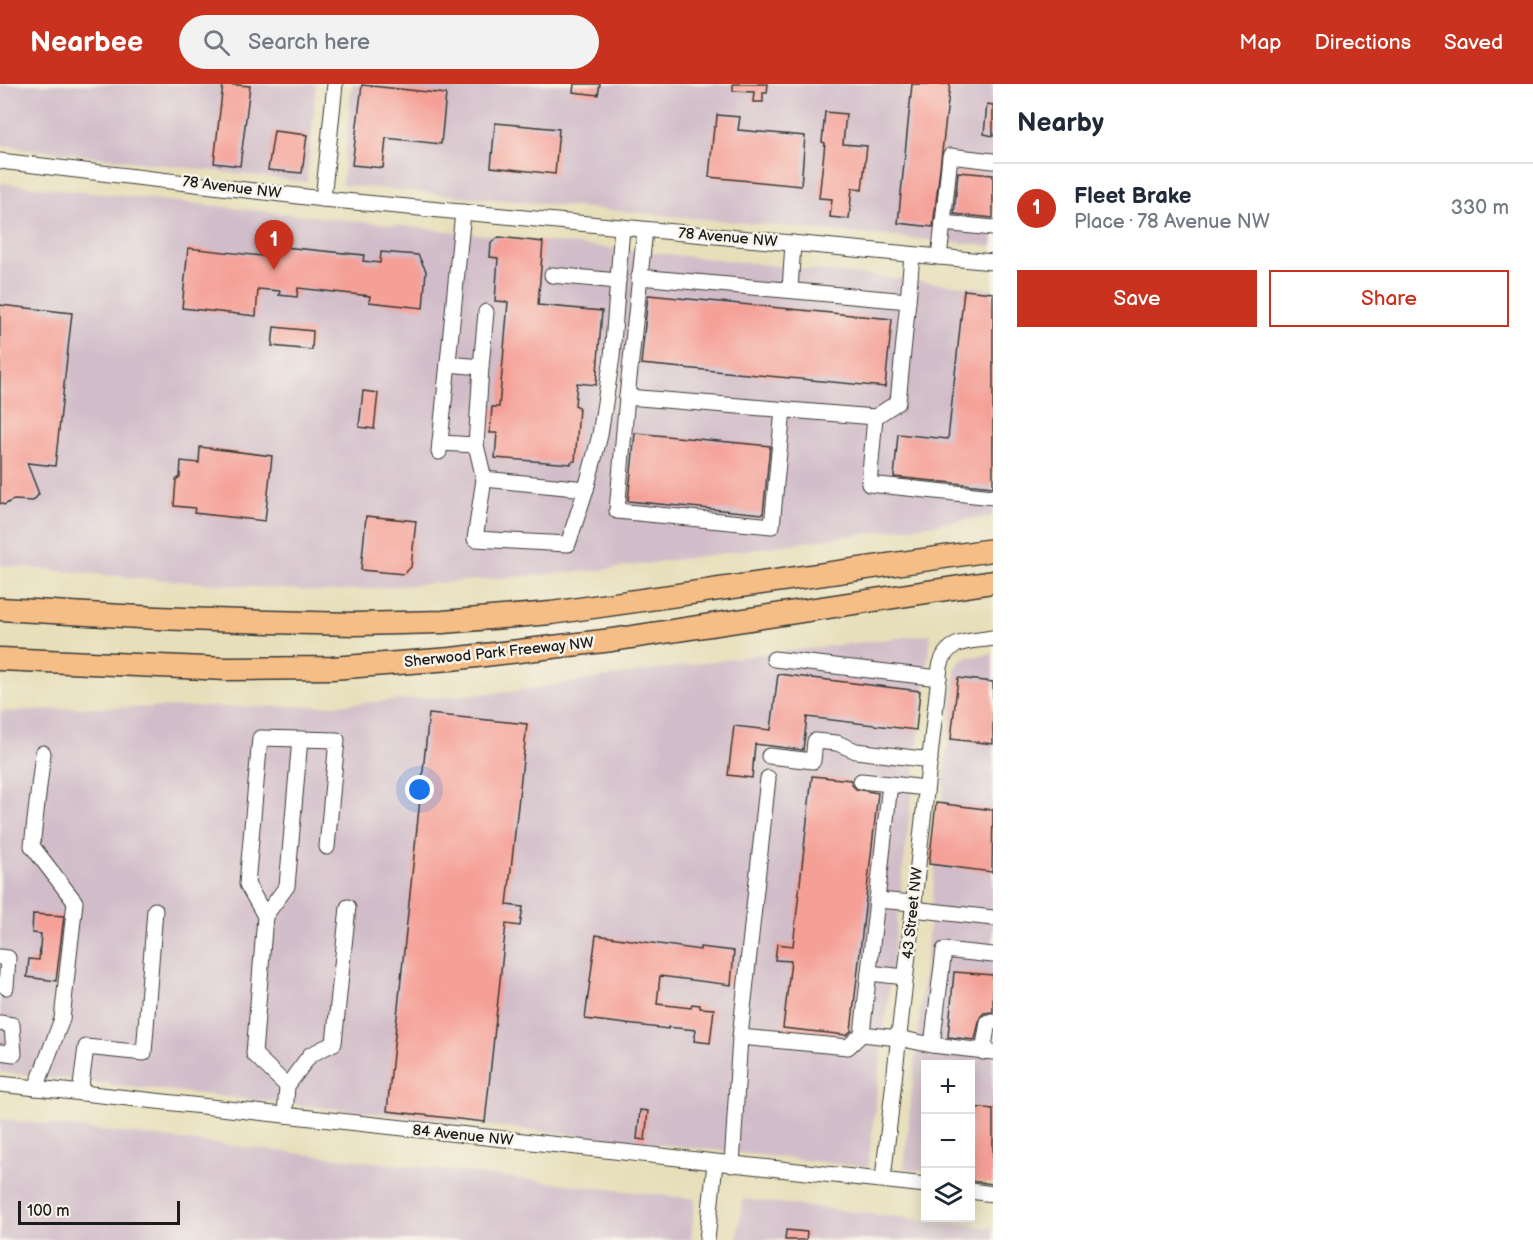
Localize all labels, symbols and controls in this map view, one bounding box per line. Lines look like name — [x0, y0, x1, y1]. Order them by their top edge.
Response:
search box — [179, 15, 599, 69]
text: Nearbee — [30, 26, 143, 59]
icon: search — [200, 26, 233, 59]
text: Search here — [248, 29, 370, 56]
text: Map — [1239, 30, 1282, 55]
text: Directions — [1315, 30, 1411, 55]
text: Saved — [1444, 30, 1503, 55]
text: Nearby — [1017, 108, 1104, 139]
street label: 78 Avenue NW — [181, 172, 283, 203]
text: Fleet Brake — [1074, 183, 1192, 210]
text: 1 — [1032, 196, 1041, 220]
text: 330 m — [1451, 196, 1509, 220]
text: Place · 78 Avenue NW — [1074, 210, 1270, 234]
pin: 1 — [254, 220, 294, 270]
street label: 78 Avenue NW — [677, 224, 779, 251]
button: Save — [1017, 270, 1257, 327]
button: Share — [1269, 270, 1509, 327]
street label: Sherwood Park Freeway NW — [403, 633, 595, 672]
your location — [405, 775, 434, 804]
street label: 43 Street NW — [898, 866, 927, 960]
map controls — [921, 1060, 975, 1222]
button: + — [921, 1060, 975, 1114]
button: − — [921, 1114, 975, 1168]
street label: 84 Avenue NW — [412, 1121, 515, 1150]
button: layers — [921, 1168, 975, 1222]
scale bar — [18, 1198, 180, 1226]
text: 100 m — [27, 1202, 70, 1221]

